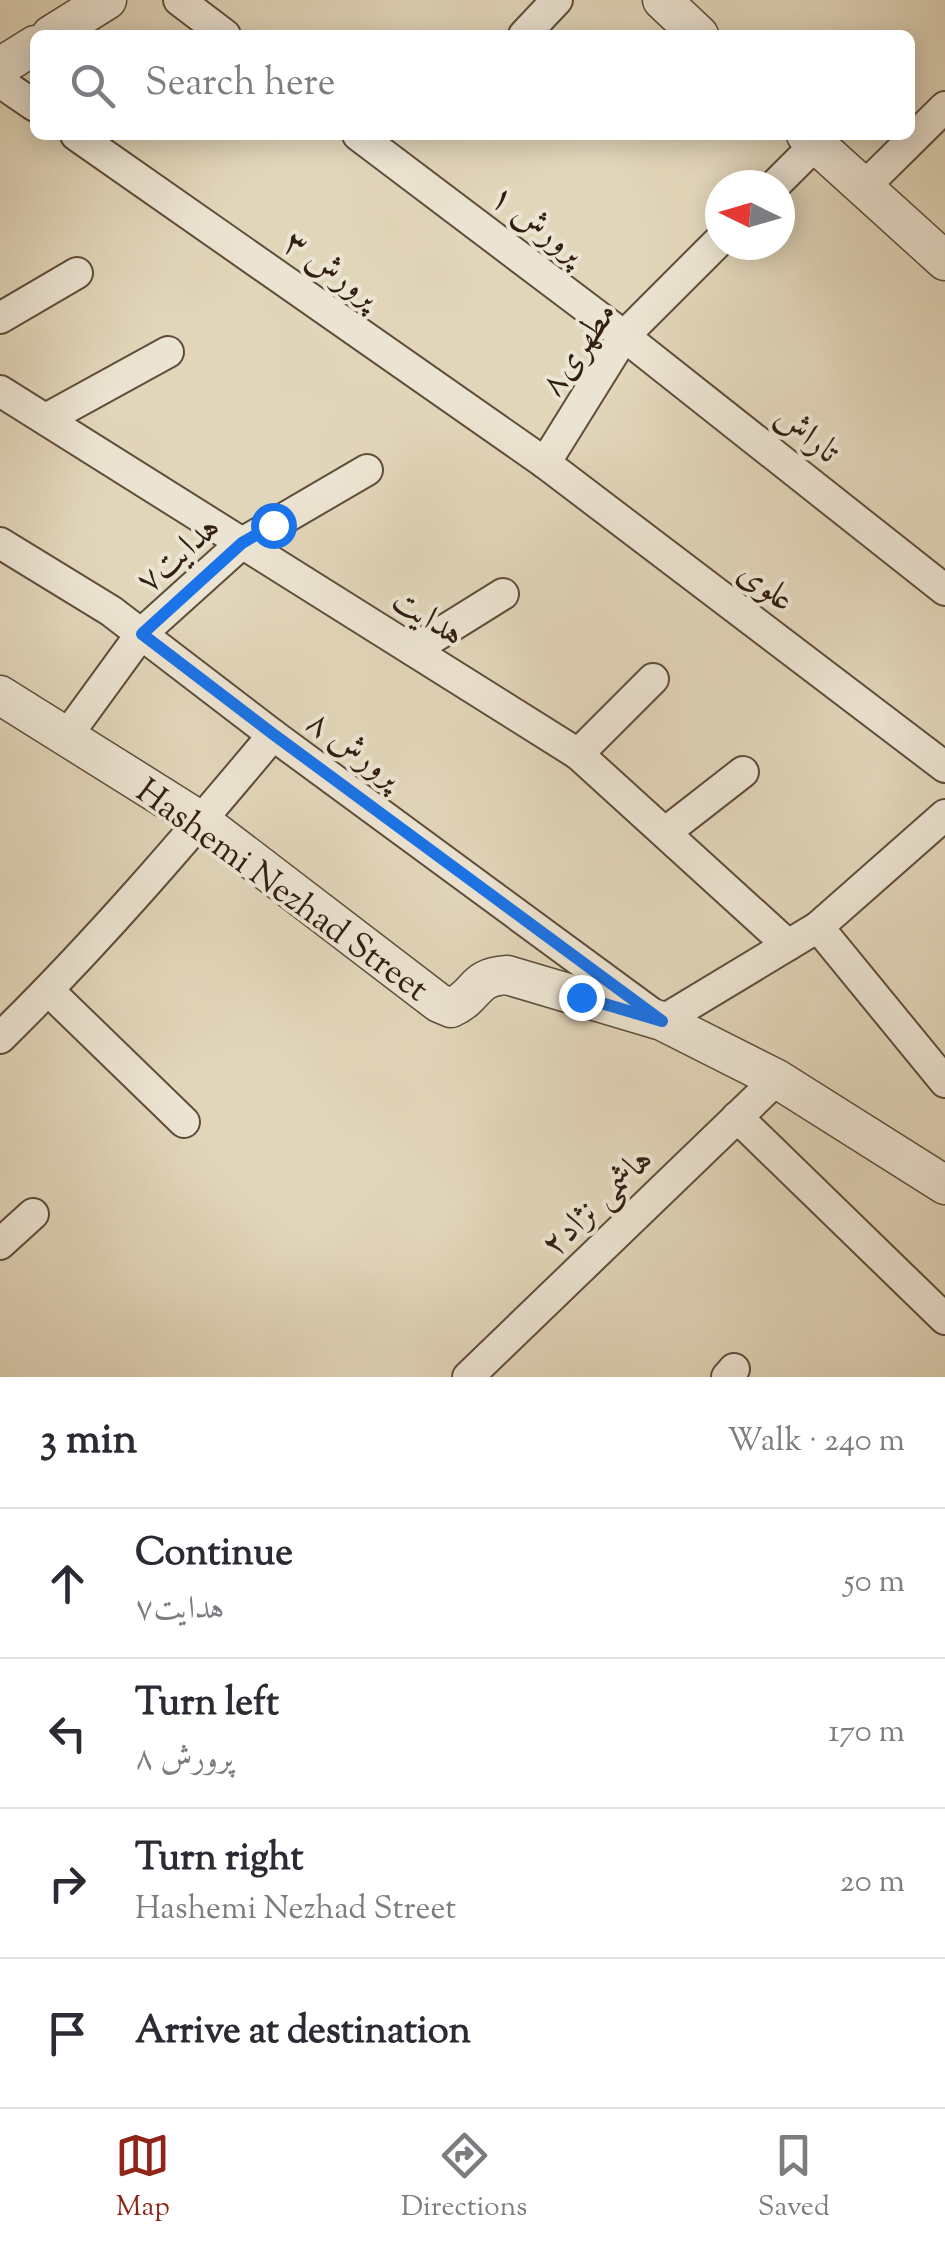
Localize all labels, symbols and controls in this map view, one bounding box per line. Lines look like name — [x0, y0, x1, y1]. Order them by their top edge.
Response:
search box — [30, 30, 915, 140]
icon: search — [65, 58, 120, 113]
text: Search here — [145, 58, 336, 112]
north arrow — [705, 170, 795, 260]
street label: پرورش ۱ — [478, 173, 596, 280]
street label: پرورش ۳ — [271, 219, 391, 324]
street label: مطهری۸ — [529, 292, 631, 408]
street label: تاراش — [762, 394, 850, 478]
route start — [251, 503, 297, 549]
street label: هدایت۷ — [126, 504, 233, 607]
street label: علوی — [725, 549, 804, 626]
street label: هدایت — [381, 577, 473, 661]
street label: پرورش ۸ — [295, 699, 414, 805]
street label: Hashemi Nezhad Street — [124, 768, 438, 1016]
route end — [559, 975, 605, 1021]
street label: هاشمی نژاد۲ — [531, 1137, 666, 1270]
text: 3 min — [40, 1412, 137, 1472]
text: Walk · 240 m — [727, 1419, 905, 1465]
text: Continue — [135, 1528, 293, 1582]
icon: ahead — [40, 1556, 95, 1611]
text: 50 m — [844, 1560, 905, 1606]
text: هدایت۷ — [135, 1587, 224, 1633]
text: Turn left — [135, 1678, 279, 1732]
icon: left — [40, 1706, 95, 1761]
text: 170 m — [828, 1710, 905, 1756]
text: پرورش ۸ — [135, 1737, 233, 1783]
text: Turn right — [135, 1833, 303, 1887]
icon: right — [40, 1856, 95, 1911]
text: 20 m — [840, 1860, 905, 1906]
text: Hashemi Nezhad Street — [135, 1887, 456, 1933]
icon: arrive — [40, 2006, 95, 2061]
text: Arrive at destination — [135, 2006, 471, 2060]
tab: Map — [115, 2128, 170, 2228]
tab: Directions — [401, 2128, 527, 2228]
tab: Saved — [758, 2128, 830, 2228]

